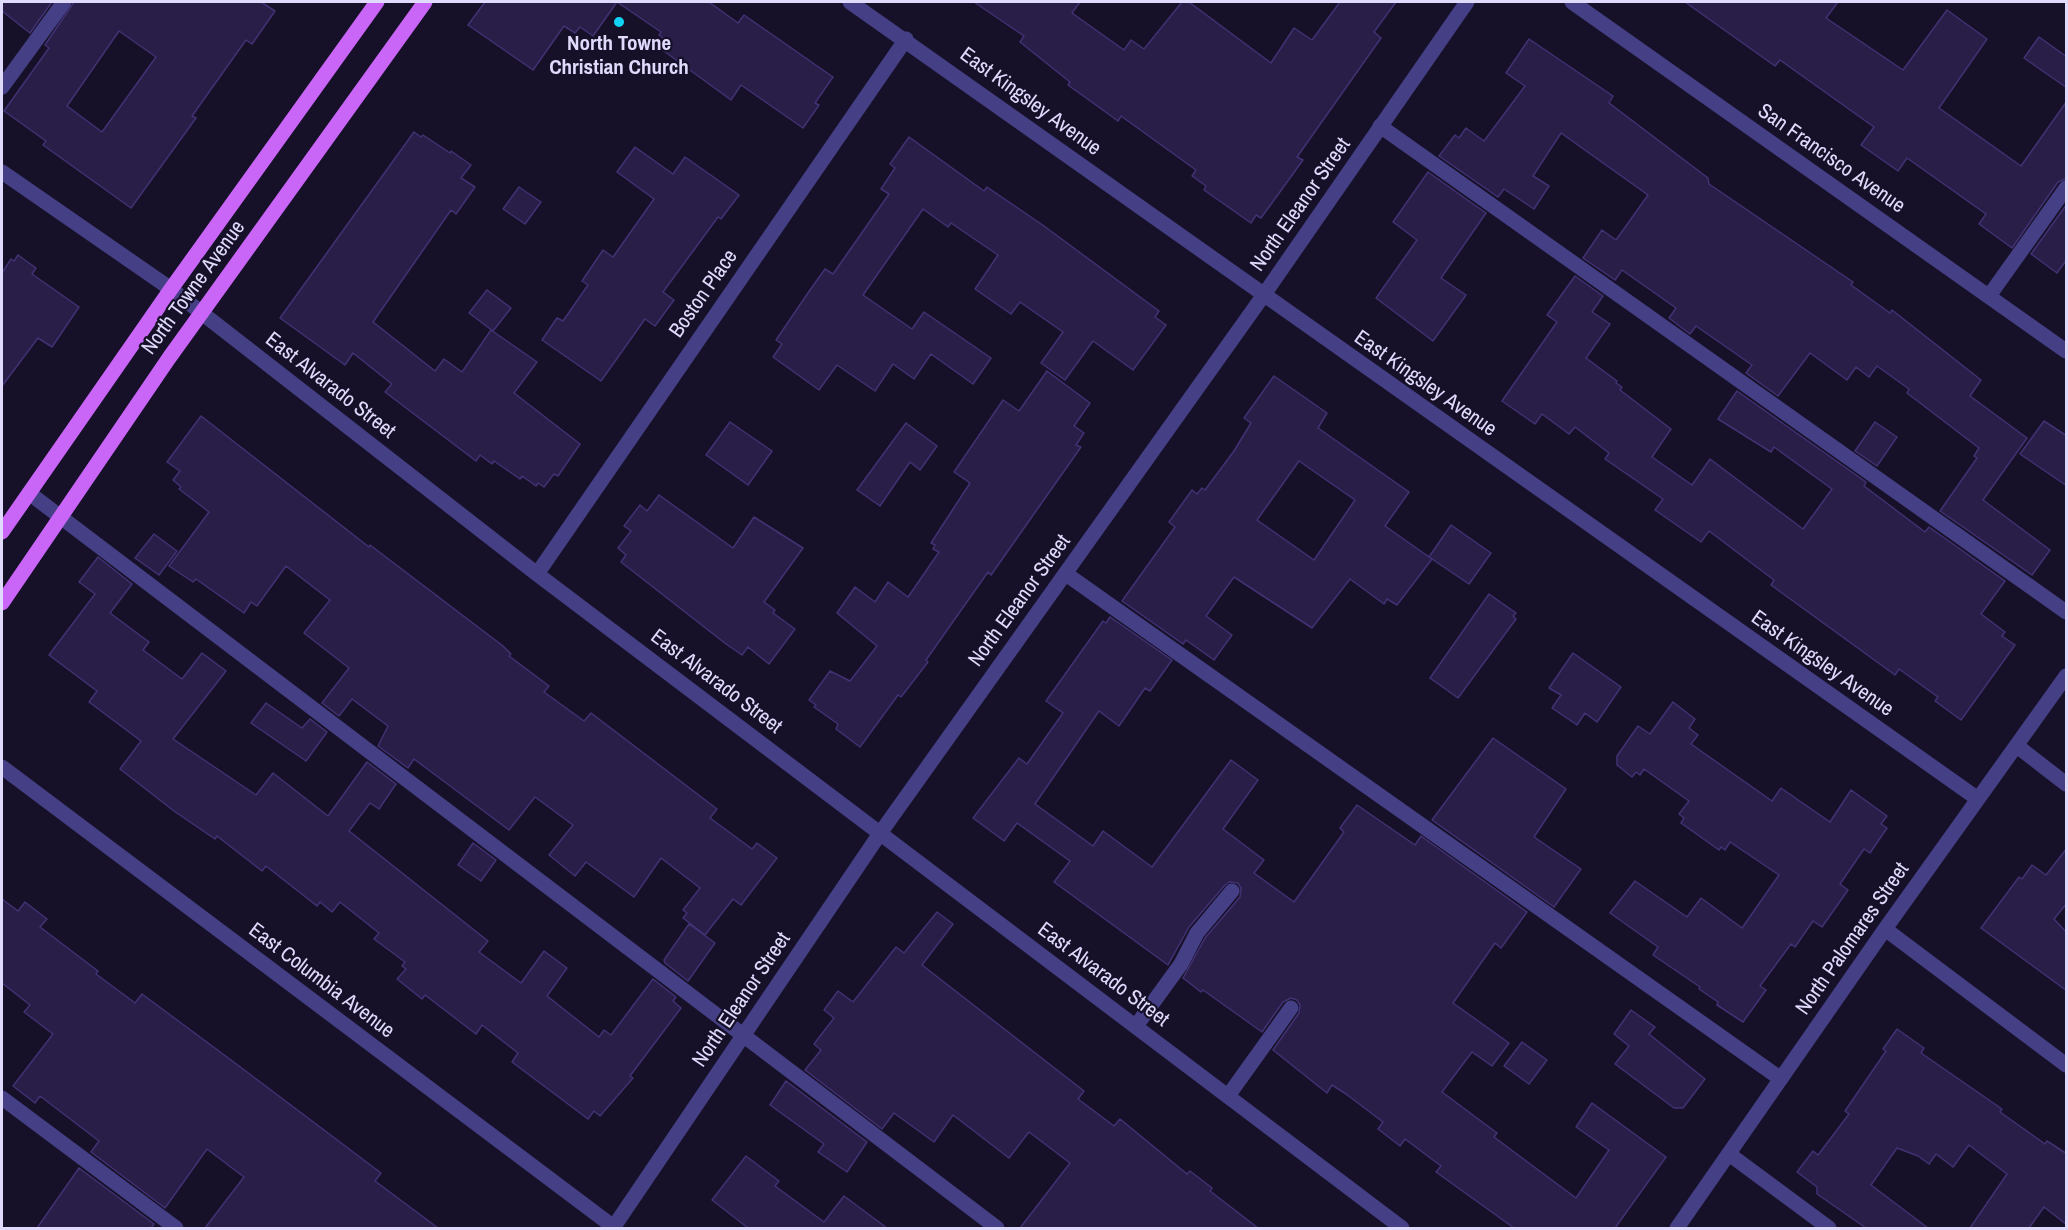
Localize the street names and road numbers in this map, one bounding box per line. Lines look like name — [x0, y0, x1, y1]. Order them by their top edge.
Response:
street label: East Kingsley Avenue — [955, 42, 1105, 162]
street label: San Francisco Avenue — [1753, 99, 1909, 219]
street label: North Eleanor Street — [1246, 133, 1356, 277]
street label: North Towne Avenue — [137, 216, 251, 360]
street label: Boston Place — [665, 245, 743, 343]
street label: East Kingsley Avenue — [1349, 325, 1501, 443]
street label: East Alvarado Street — [260, 327, 400, 445]
street label: North Eleanor Street — [964, 530, 1076, 672]
street label: East Kingsley Avenue — [1746, 605, 1898, 723]
street label: East Alvarado Street — [645, 624, 787, 740]
street label: North Palomares Street — [1791, 858, 1915, 1020]
street label: East Alvarado Street — [1032, 917, 1174, 1033]
street label: East Columbia Avenue — [243, 918, 399, 1044]
street label: North Eleanor Street — [688, 928, 796, 1072]

